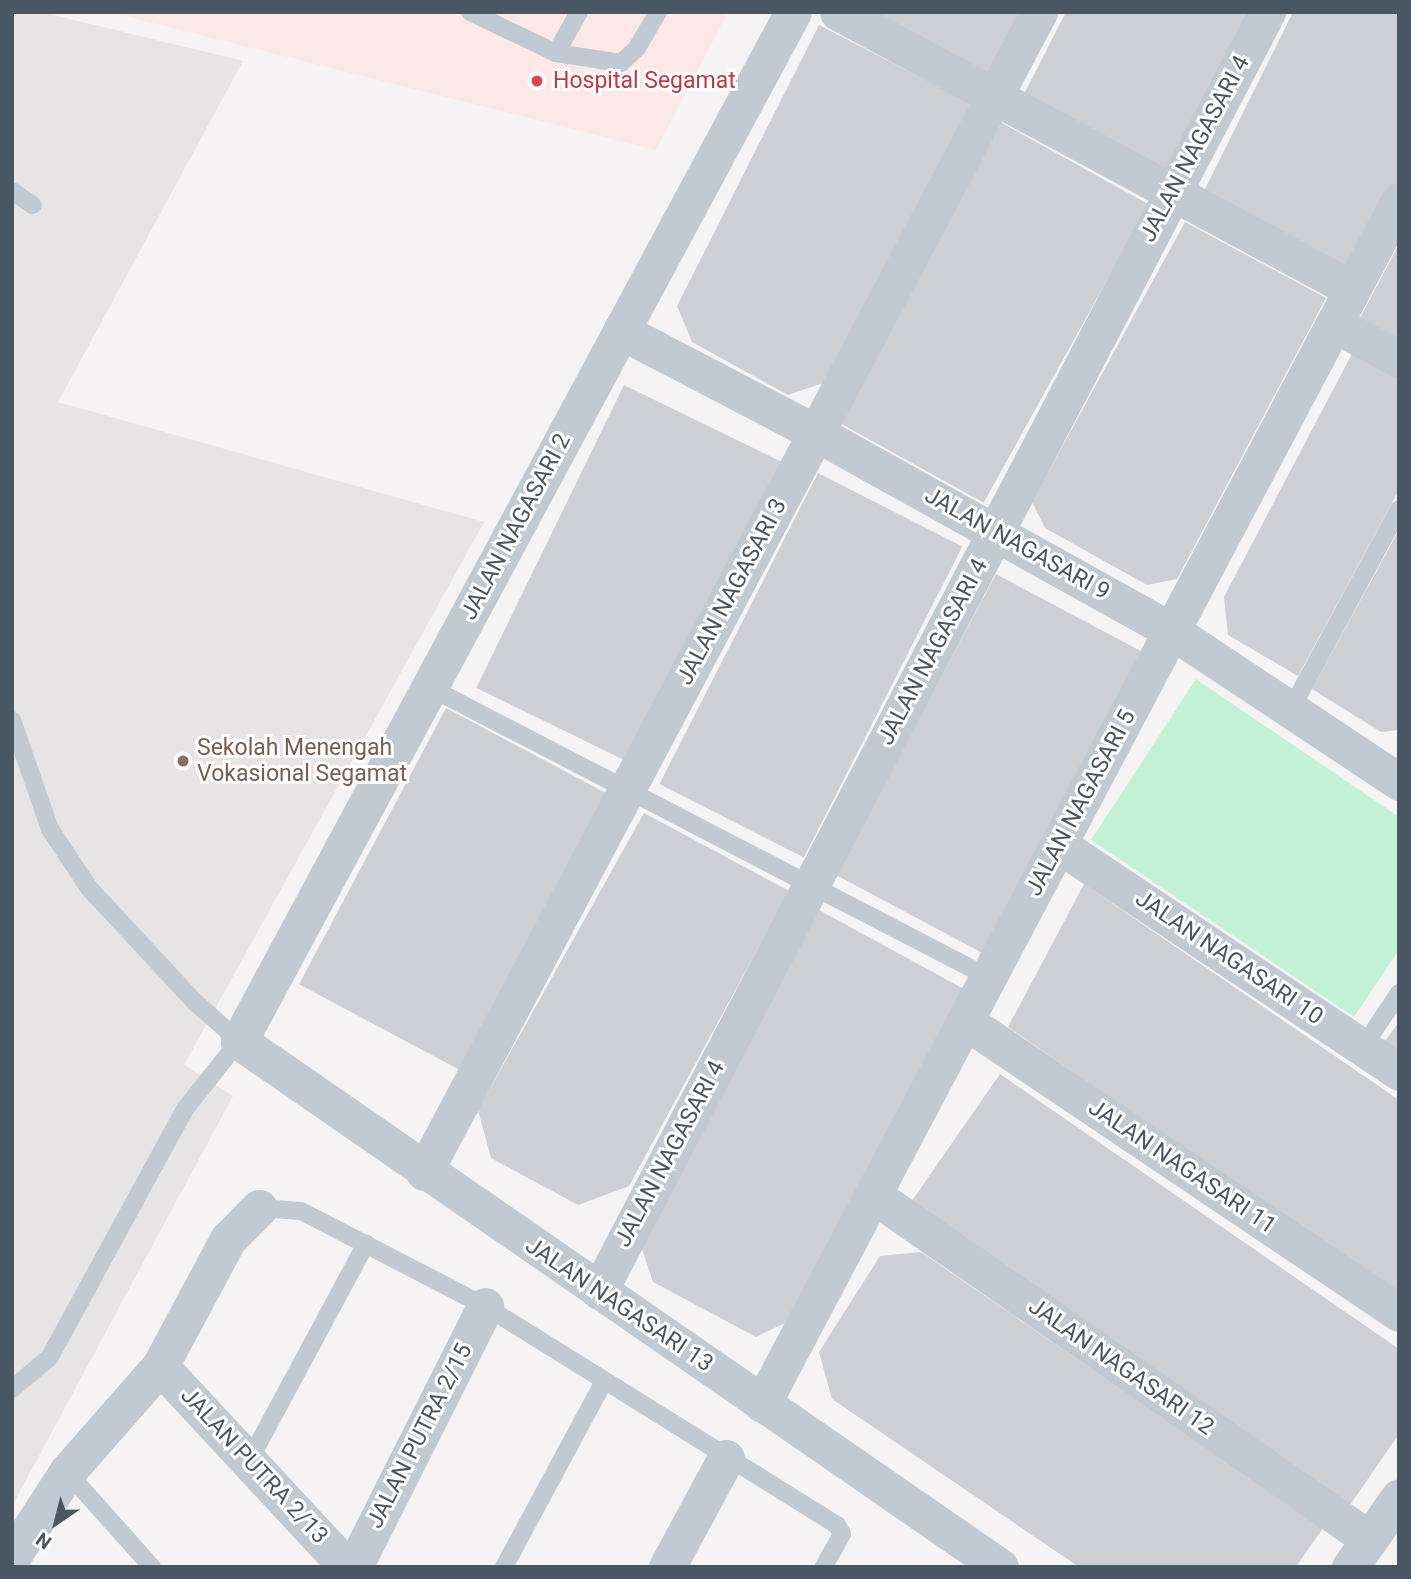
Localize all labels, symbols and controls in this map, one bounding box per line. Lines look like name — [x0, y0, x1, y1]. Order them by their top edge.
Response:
street label: JALAN NAGASARI 4 — [1134, 51, 1256, 247]
place label: Hospital Segamat — [553, 67, 736, 95]
marker: Hospital Segamat — [527, 71, 547, 91]
street label: JALAN NAGASARI 2 — [455, 429, 577, 625]
street label: JALAN NAGASARI 9 — [920, 482, 1114, 606]
street label: JALAN NAGASARI 3 — [671, 494, 793, 690]
street label: JALAN NAGASARI 4 — [872, 554, 994, 750]
street label: JALAN NAGASARI 5 — [1020, 705, 1142, 901]
place label: Sekolah Menengah Vokasional Segamat — [197, 734, 407, 788]
marker: Sekolah Menengah Vokasional Segamat — [175, 753, 191, 769]
street label: JALAN NAGASARI 10 — [1130, 885, 1328, 1031]
street label: JALAN NAGASARI 4 — [609, 1056, 731, 1252]
street label: JALAN NAGASARI 11 — [1083, 1094, 1281, 1240]
street label: JALAN NAGASARI 13 — [520, 1232, 718, 1378]
street label: JALAN NAGASARI 12 — [1023, 1293, 1219, 1441]
street label: JALAN PUTRA 2/15 — [362, 1339, 478, 1533]
street label: JALAN PUTRA 2/13 — [175, 1382, 333, 1550]
north arrow — [21, 1488, 91, 1558]
text: N — [32, 1527, 56, 1554]

